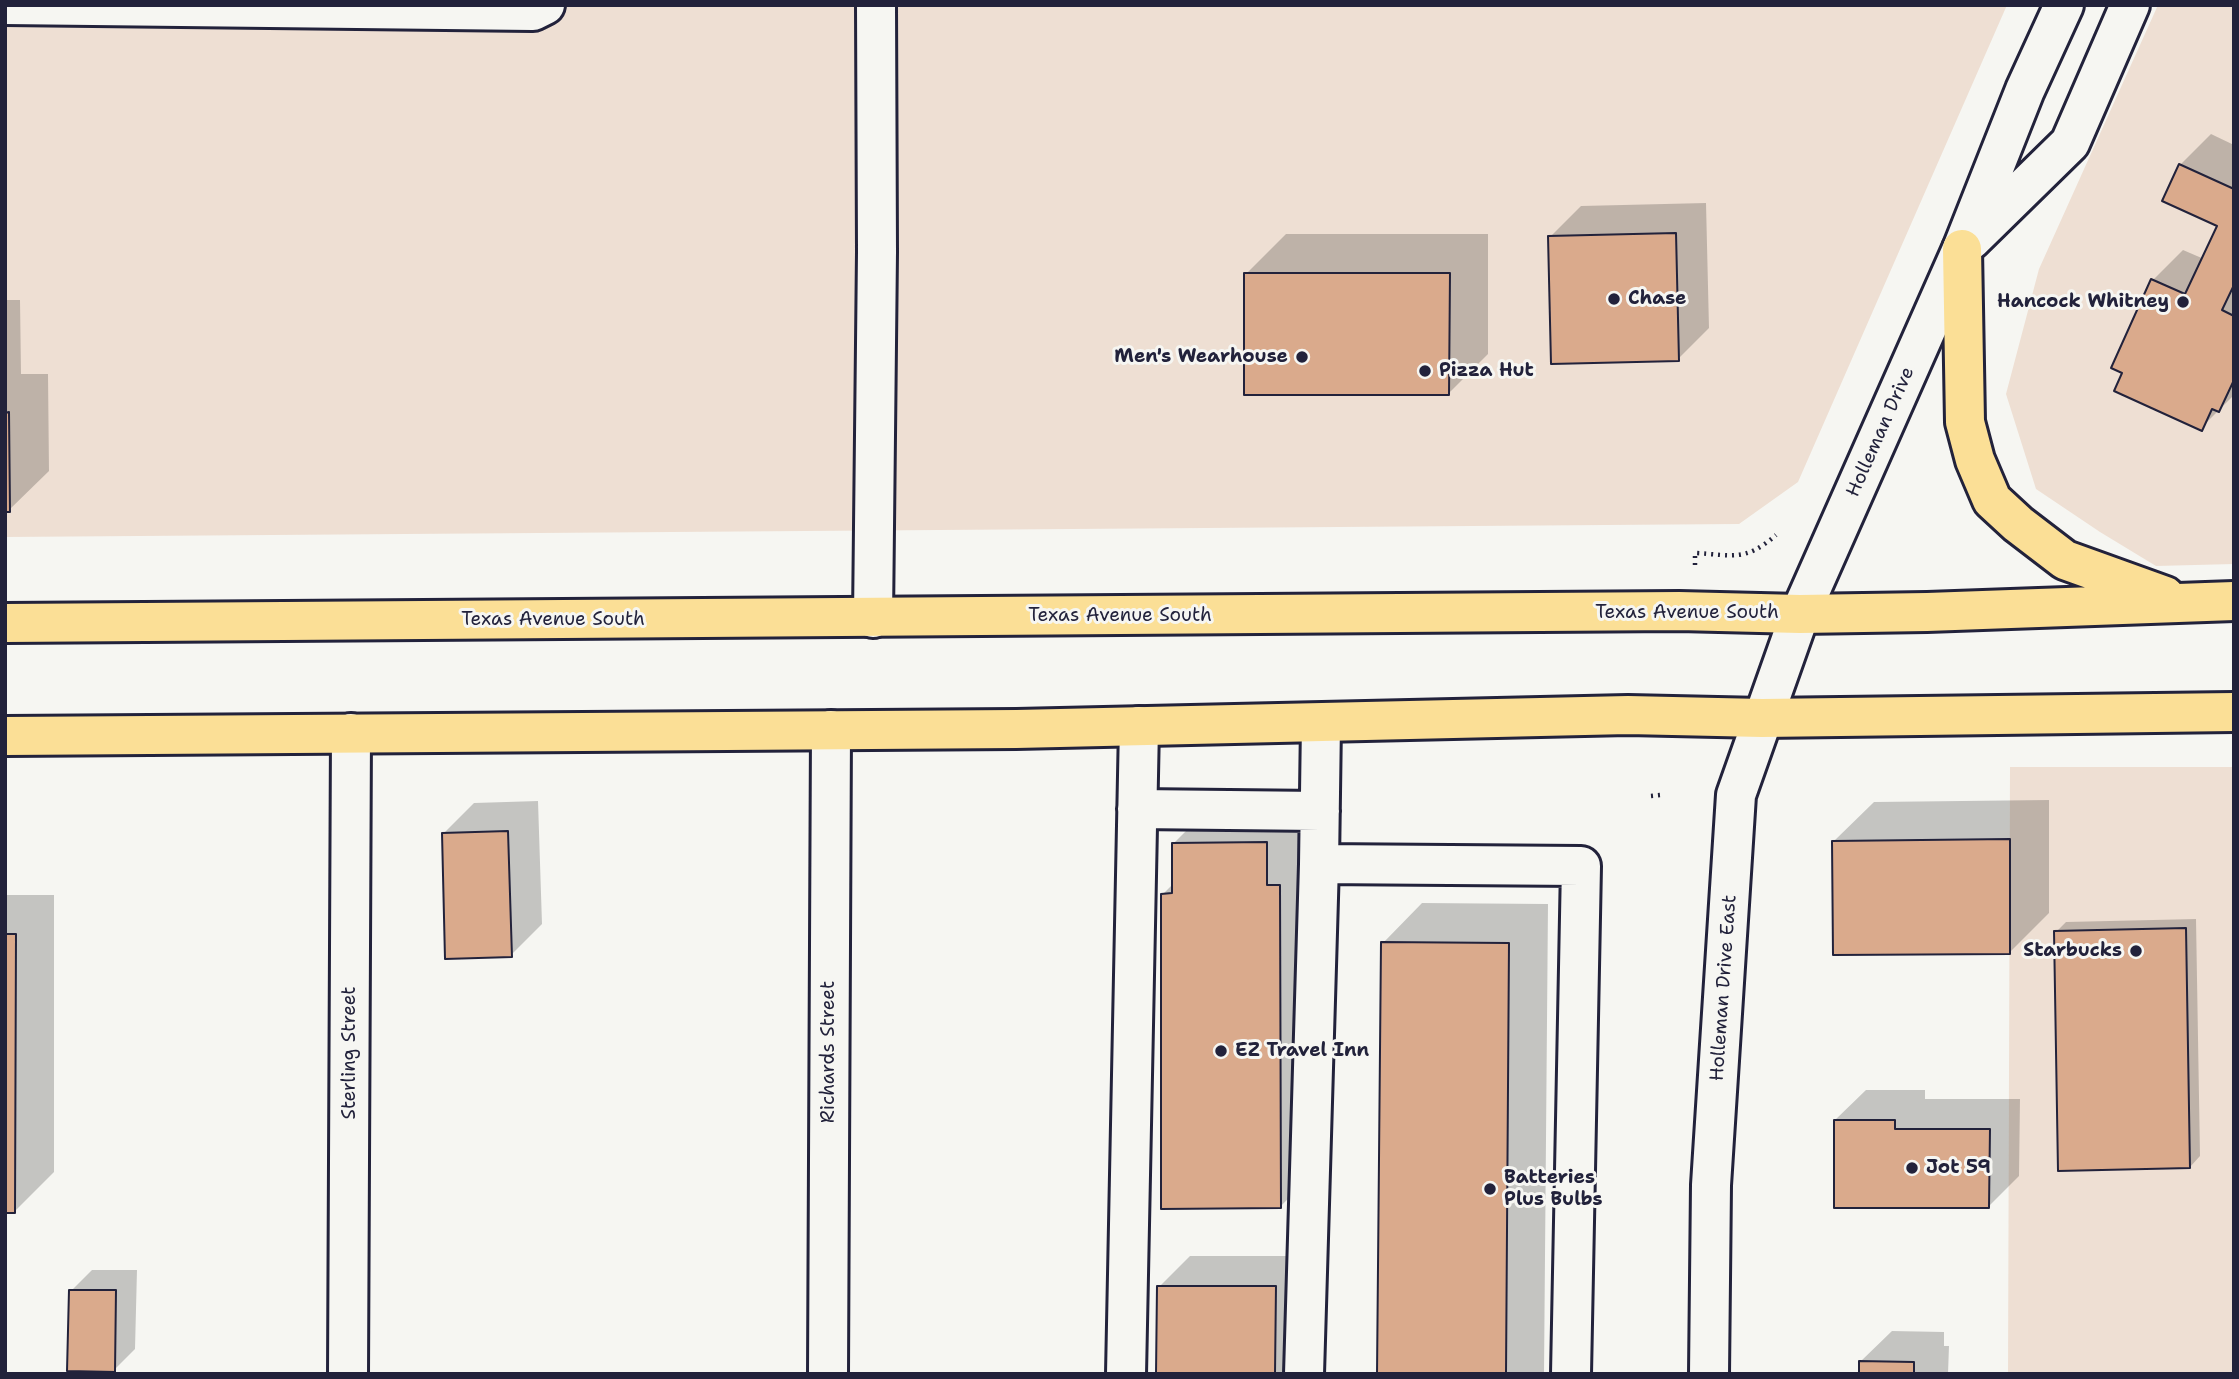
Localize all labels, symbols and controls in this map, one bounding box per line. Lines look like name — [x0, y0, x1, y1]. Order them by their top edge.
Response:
place label: Chase — [1628, 288, 1687, 310]
marker: Chase — [1606, 291, 1622, 307]
place label: Hancock Whitney — [1997, 291, 2169, 313]
marker: Hancock Whitney — [2175, 294, 2191, 310]
place label: Men's Wearhouse — [1114, 346, 1288, 368]
marker: Men's Wearhouse — [1294, 349, 1310, 365]
place label: Pizza Hut — [1439, 360, 1534, 382]
marker: Pizza Hut — [1417, 363, 1433, 379]
street label: Holleman Drive — [1842, 364, 1920, 500]
street label: Texas Avenue South — [1595, 602, 1779, 624]
street label: Texas Avenue South — [1028, 605, 1212, 627]
street label: Texas Avenue South — [461, 609, 645, 631]
street label: Holleman Drive East — [1706, 894, 1742, 1082]
place label: Starbucks — [2023, 940, 2122, 962]
marker: Starbucks — [2128, 943, 2144, 959]
street label: Richards Street — [818, 981, 840, 1123]
street label: Sterling Street — [339, 986, 361, 1120]
place label: EZ Travel Inn — [1235, 1040, 1369, 1062]
marker: EZ Travel Inn — [1213, 1043, 1229, 1059]
place label: Jot 59 — [1926, 1157, 1991, 1179]
marker: Jot 59 — [1904, 1160, 1920, 1176]
place label: Batteries Plus Bulbs — [1504, 1167, 1603, 1211]
marker: Batteries Plus Bulbs — [1482, 1181, 1498, 1197]

